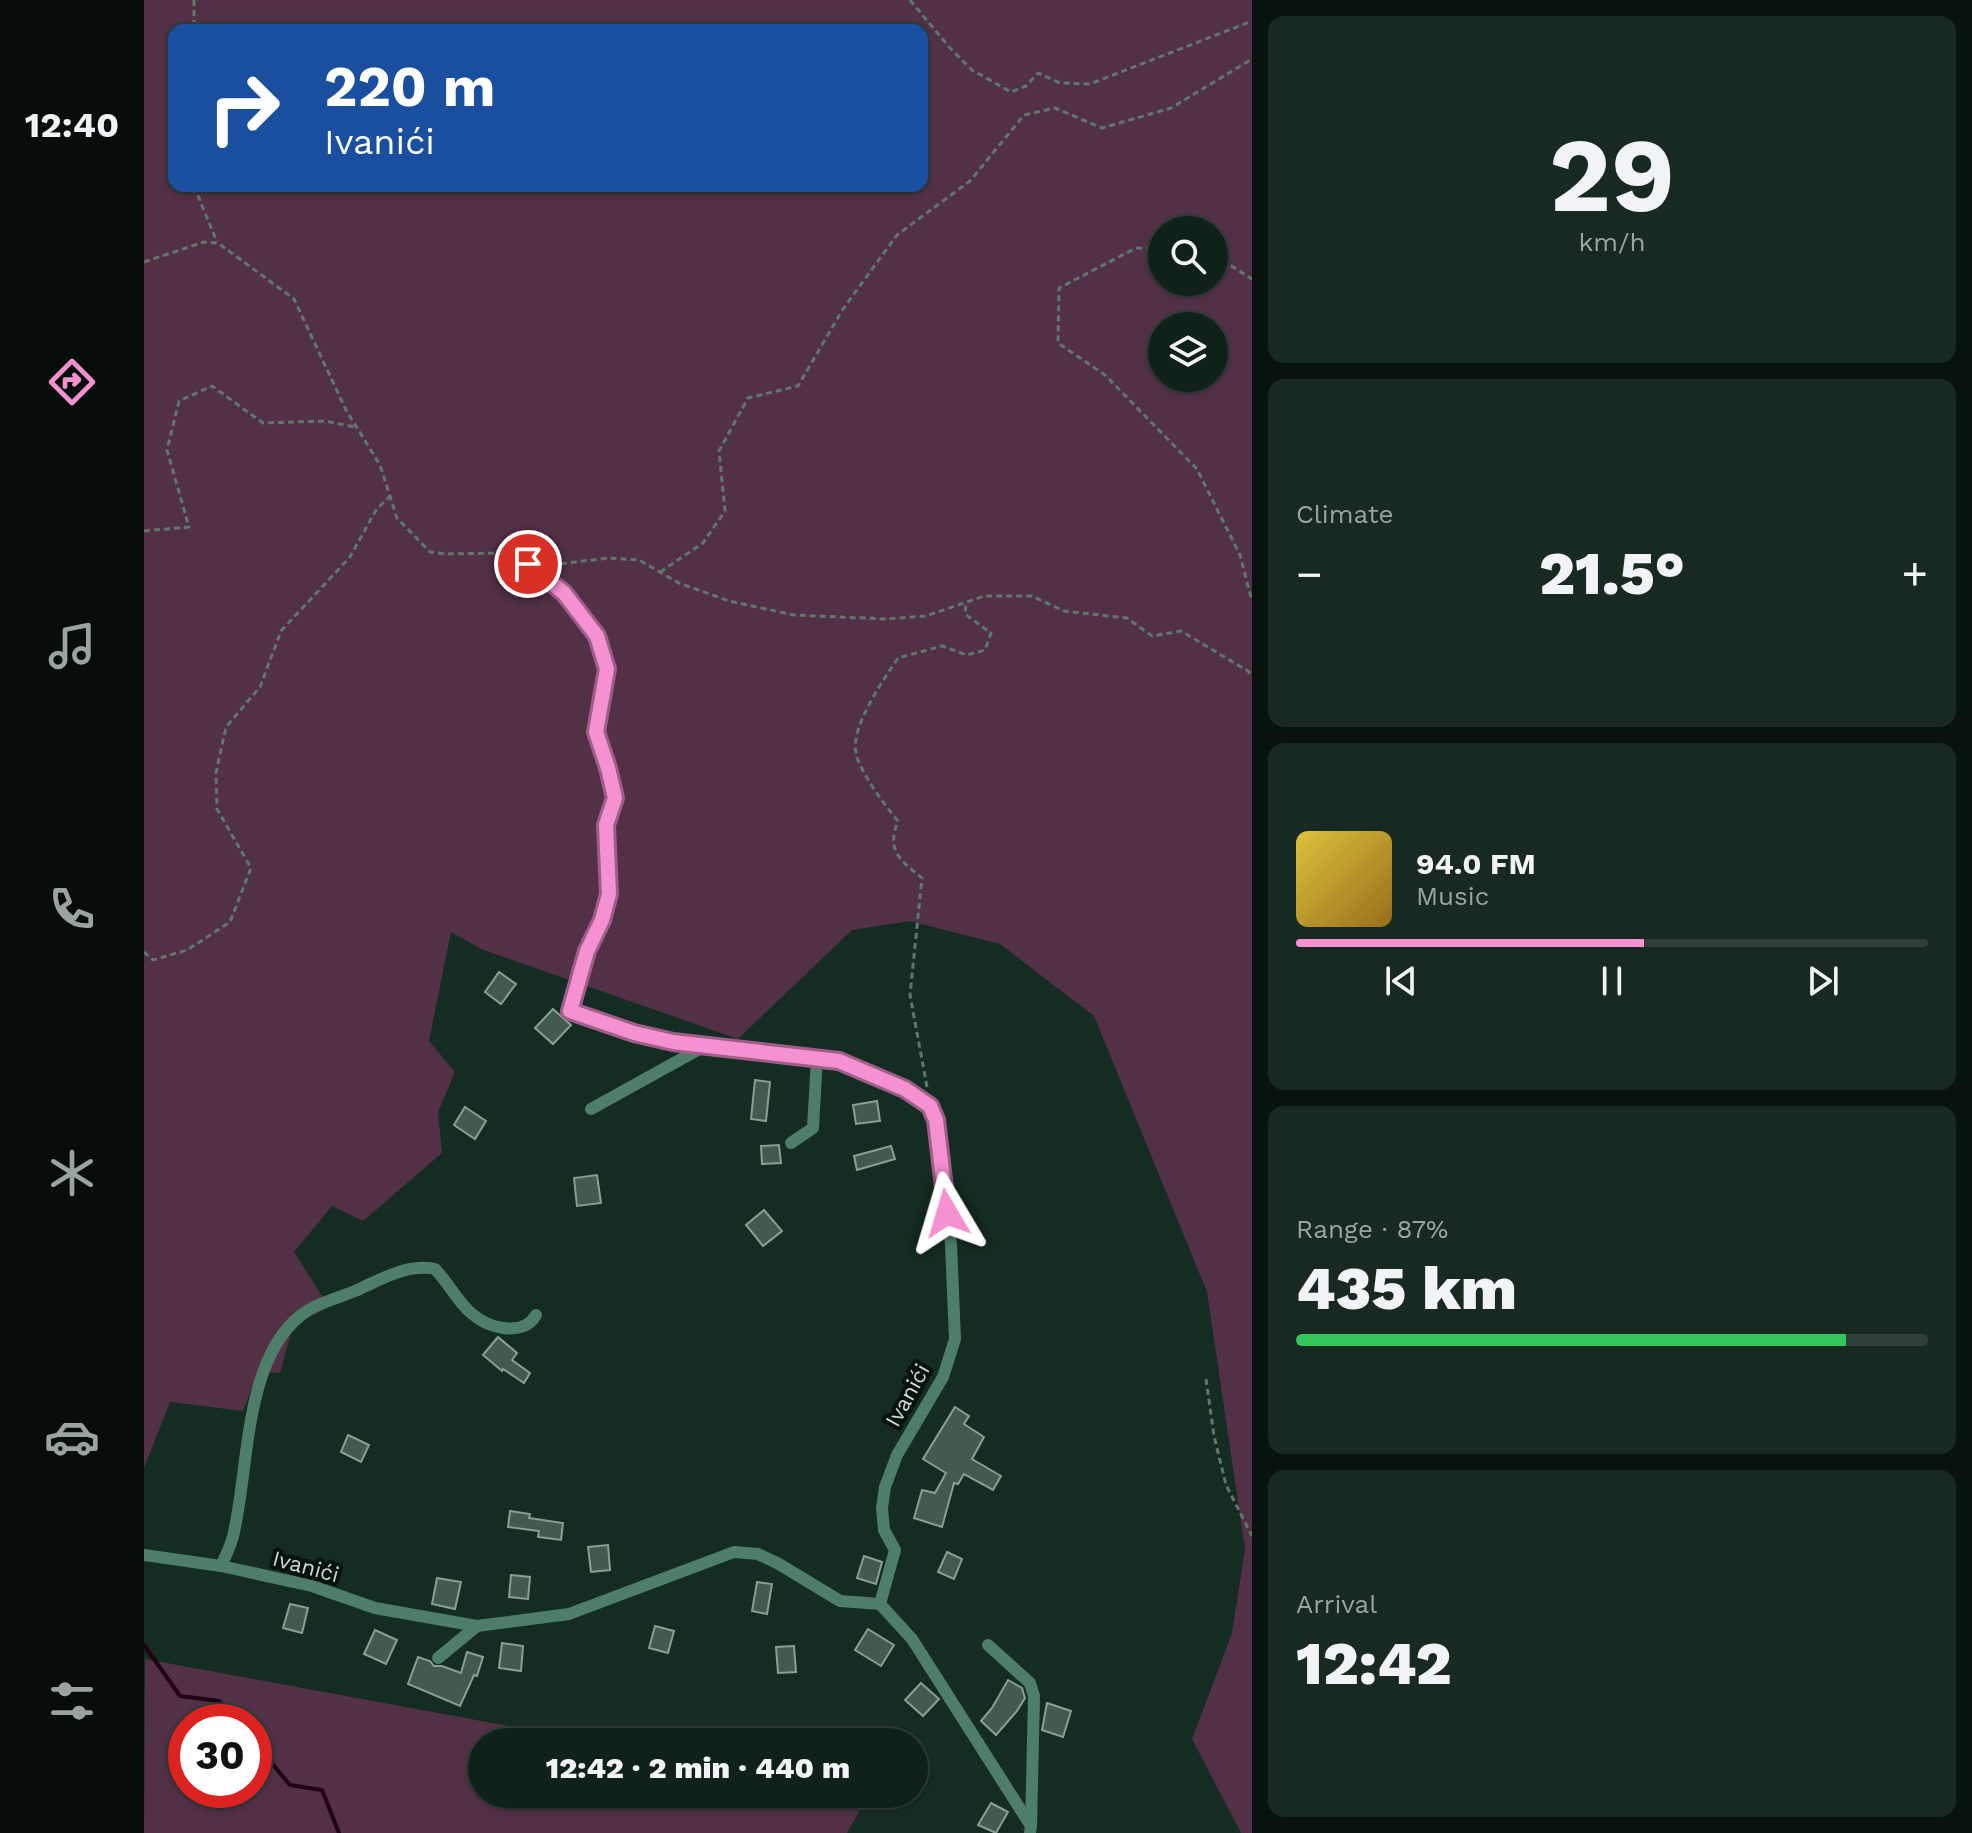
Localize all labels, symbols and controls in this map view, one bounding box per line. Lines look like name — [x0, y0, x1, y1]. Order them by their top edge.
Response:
text: 220 m — [324, 54, 496, 120]
icon: right — [192, 56, 296, 160]
text: 12:40 — [25, 104, 119, 146]
text: 29 — [1549, 114, 1675, 236]
text: Ivanići — [324, 121, 435, 163]
map controls — [1148, 216, 1228, 392]
button: search — [1148, 216, 1228, 296]
text: km/h — [1579, 227, 1645, 257]
button: layers — [1148, 312, 1228, 392]
icon: directions — [44, 354, 100, 410]
text: Climate — [1296, 499, 1394, 529]
pin — [494, 530, 562, 598]
text: 21.5° — [1539, 538, 1685, 609]
icon: arrive — [506, 542, 550, 586]
text: − — [1296, 548, 1323, 600]
text: + — [1901, 548, 1928, 600]
icon: music — [44, 618, 100, 674]
text: 94.0 FM — [1416, 846, 1536, 881]
icon: phone — [44, 881, 100, 937]
text: Music — [1416, 881, 1489, 911]
icon: previous — [1379, 959, 1423, 1003]
icon: pause — [1590, 959, 1634, 1003]
icon: next — [1801, 959, 1845, 1003]
icon: climate — [44, 1145, 100, 1201]
position arrow — [905, 1171, 989, 1255]
text: Range · 87% — [1296, 1214, 1448, 1244]
text: 435 km — [1296, 1253, 1517, 1324]
street label: Ivanići — [880, 1360, 935, 1431]
icon: car — [44, 1409, 100, 1465]
street label: Ivanići — [270, 1546, 342, 1587]
text: Arrival — [1296, 1589, 1377, 1619]
text: 12:42 — [1296, 1628, 1452, 1699]
icon: filters — [44, 1673, 100, 1729]
speed limit sign: 30 — [168, 1704, 272, 1808]
text: 12:42 · 2 min · 440 m — [546, 1750, 850, 1785]

